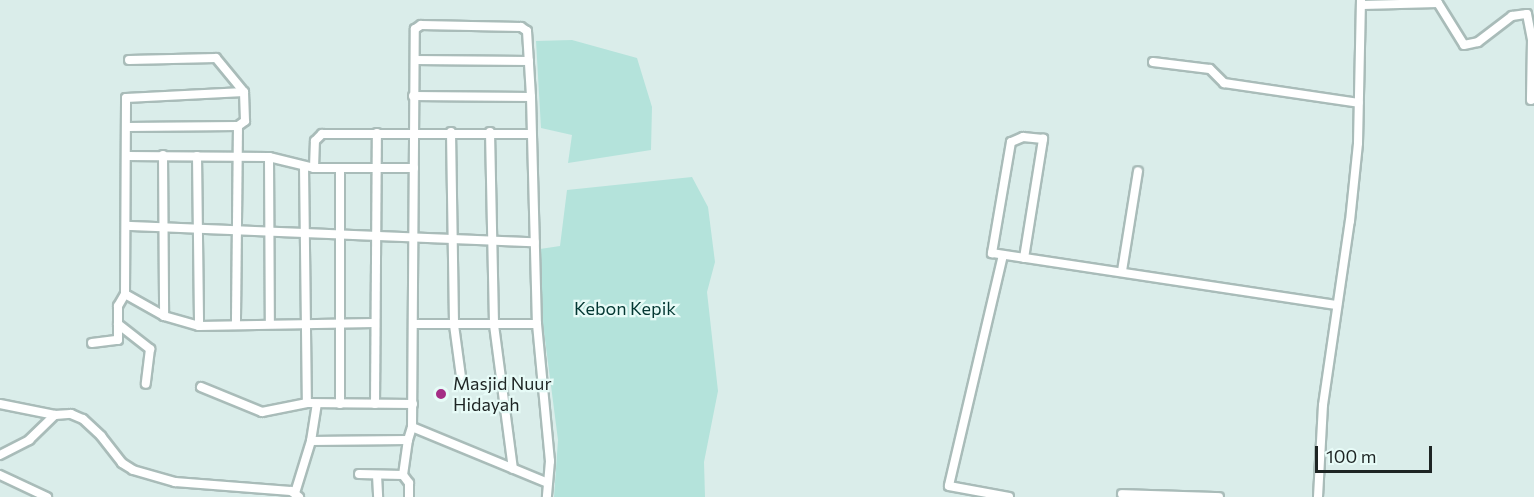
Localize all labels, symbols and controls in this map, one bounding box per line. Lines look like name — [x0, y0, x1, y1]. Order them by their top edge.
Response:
park label: Kebon Kepik — [574, 297, 676, 319]
place label: Masjid Nuur Hidayah — [453, 373, 552, 416]
marker: Masjid Nuur Hidayah — [434, 387, 448, 401]
scale bar — [1318, 434, 1435, 472]
text: 100 m — [1326, 445, 1376, 467]

